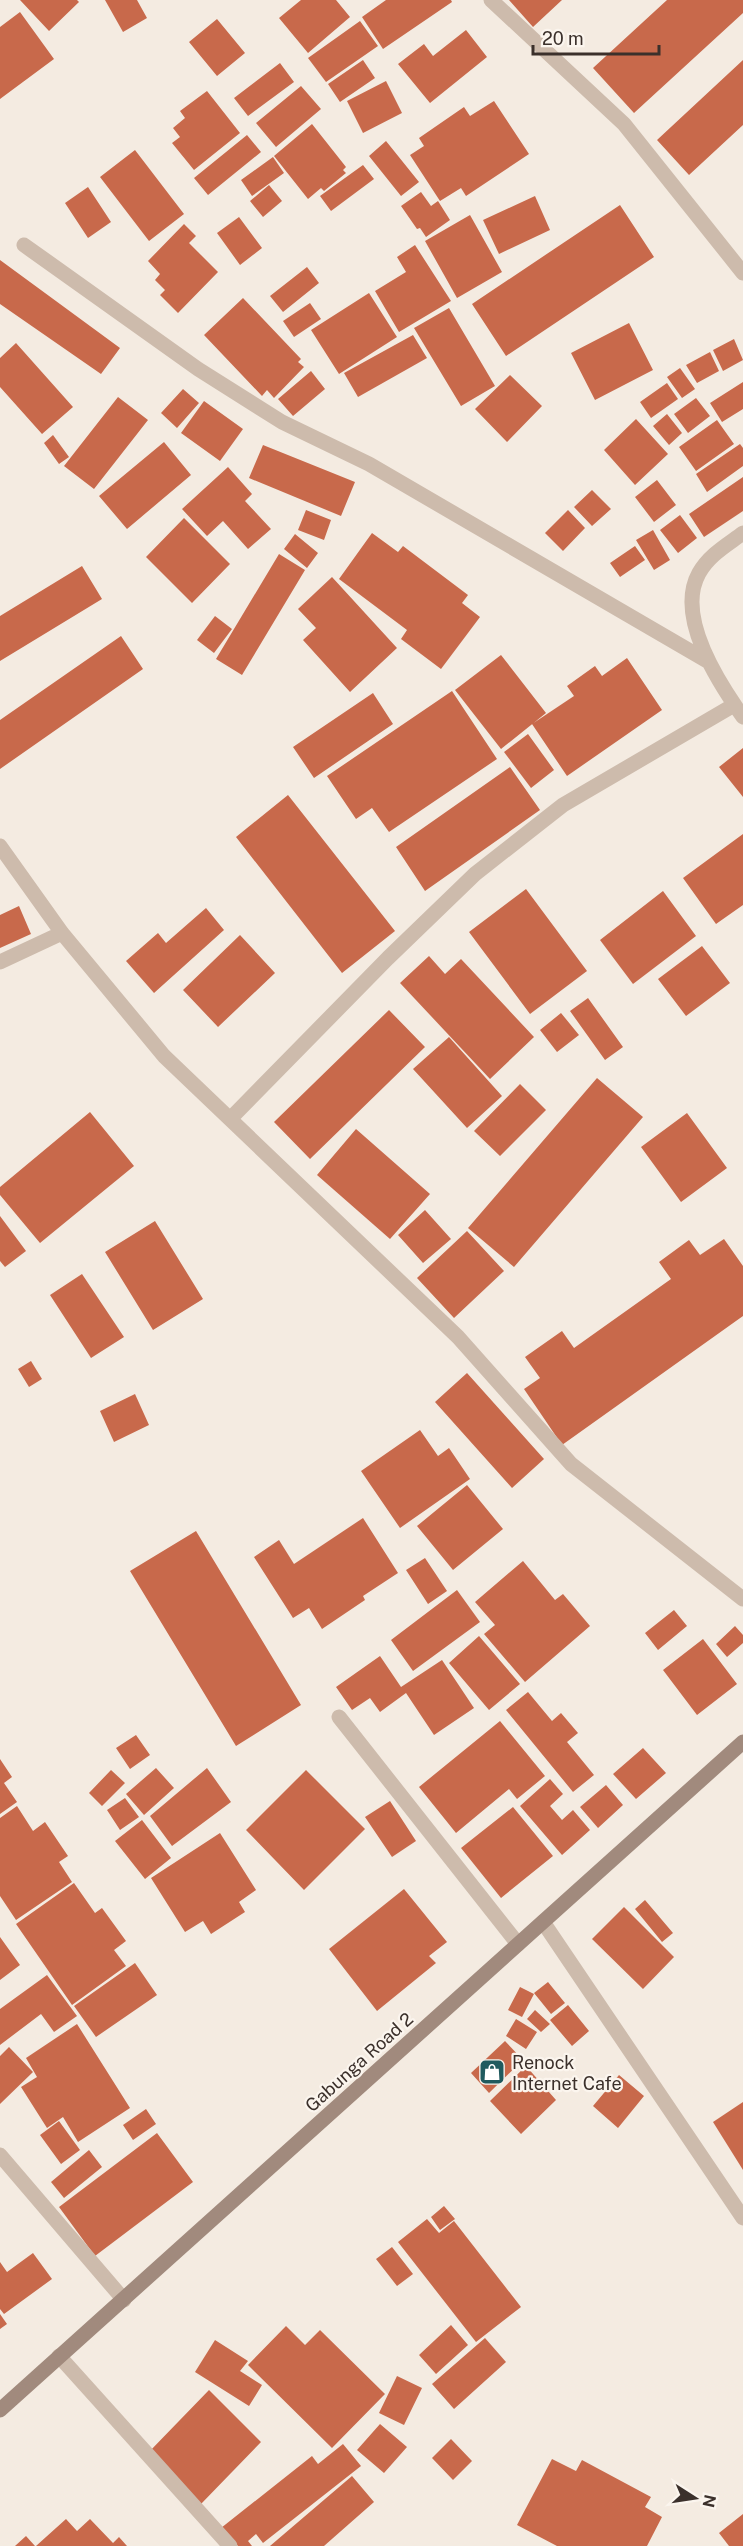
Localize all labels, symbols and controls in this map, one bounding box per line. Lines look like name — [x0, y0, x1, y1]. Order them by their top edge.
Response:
scale bar — [533, 18, 659, 56]
text: 20 m — [542, 28, 584, 49]
street label: Gabunga Road 2 — [301, 2008, 417, 2116]
place label: Renock Internet Cafe — [512, 2052, 622, 2094]
shop icon: Renock Internet Cafe — [477, 2057, 507, 2087]
north arrow — [665, 2468, 725, 2528]
text: N — [699, 2493, 720, 2509]

